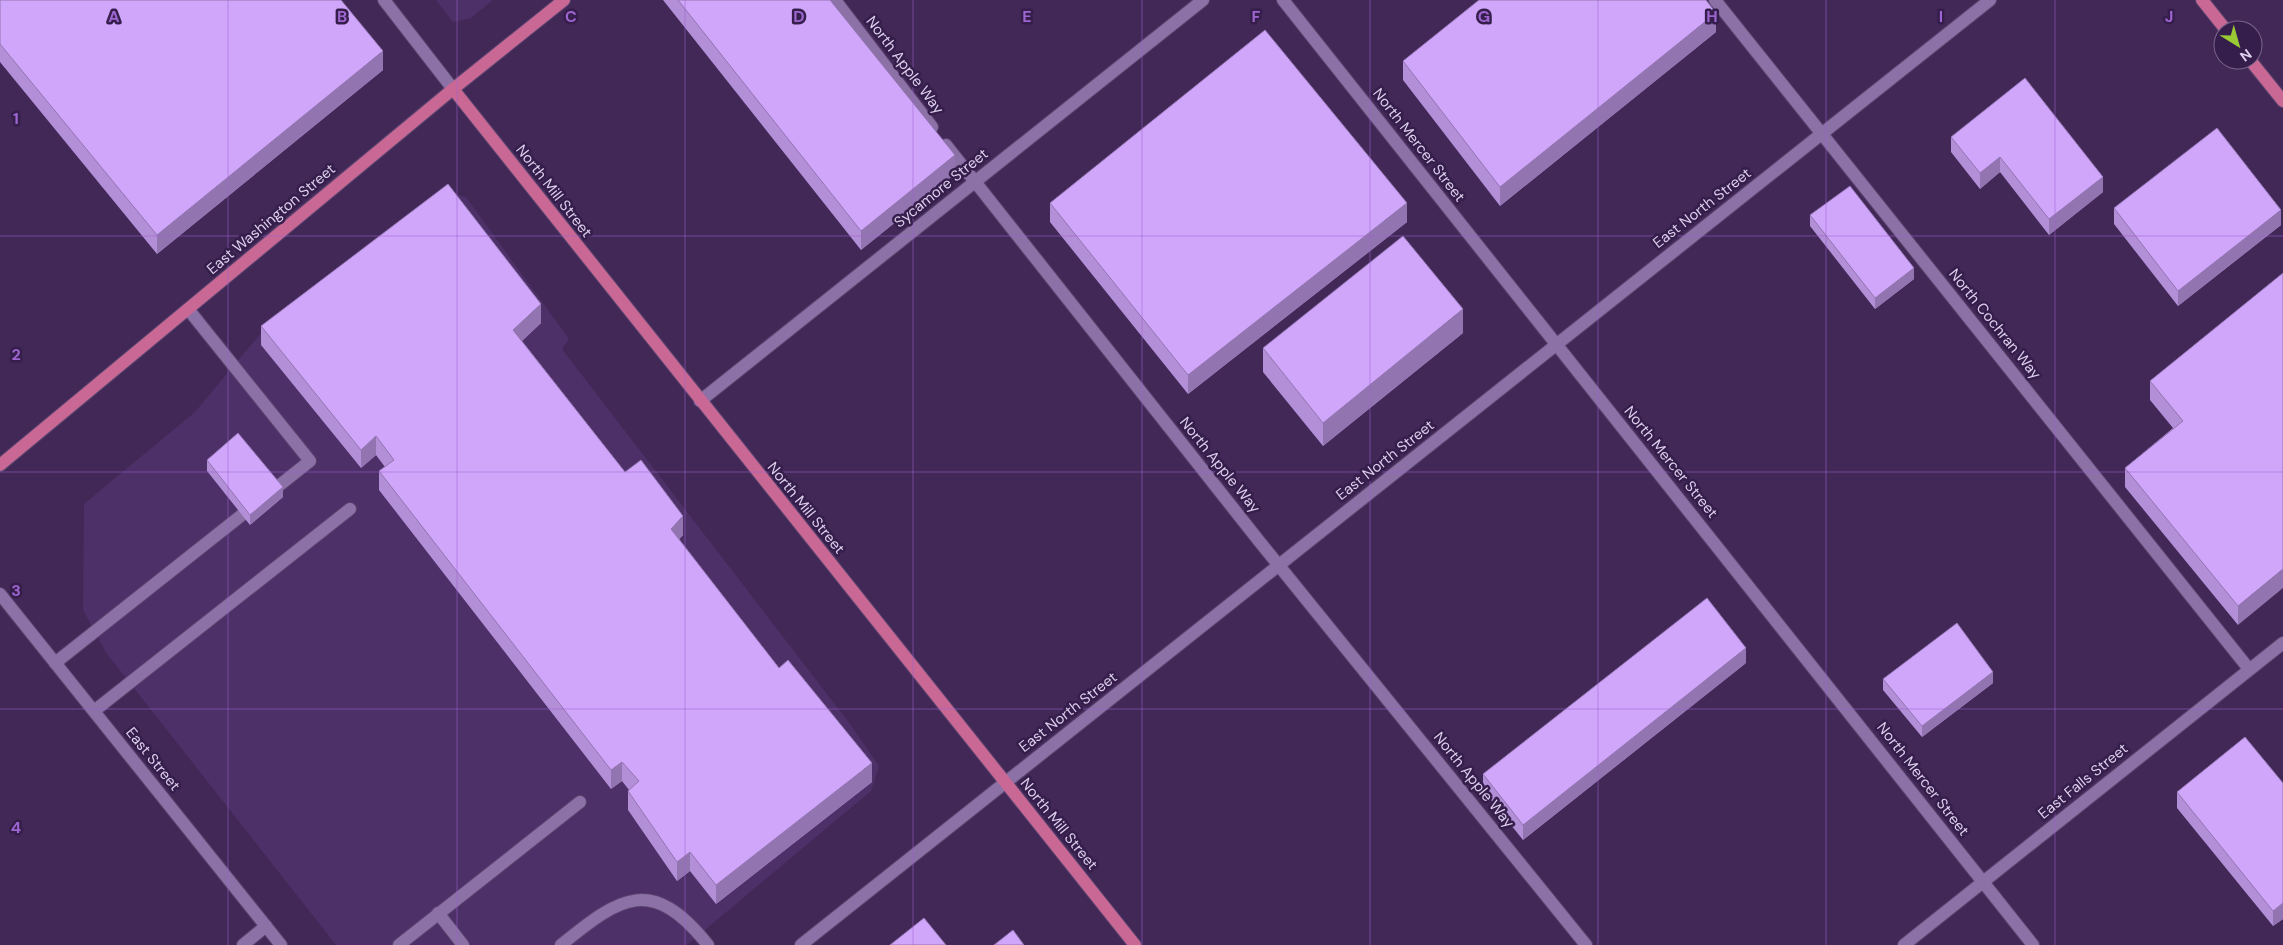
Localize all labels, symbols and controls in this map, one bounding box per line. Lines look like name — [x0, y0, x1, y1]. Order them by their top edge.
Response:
text: A — [108, 6, 120, 27]
text: B — [337, 6, 347, 27]
text: C — [565, 6, 577, 27]
text: D — [793, 6, 805, 27]
text: E — [1022, 6, 1032, 27]
text: F — [1252, 6, 1261, 27]
text: G — [1478, 6, 1490, 27]
text: H — [1706, 6, 1718, 27]
text: I — [1939, 6, 1943, 27]
text: J — [2165, 6, 2173, 27]
street label: North Apple Way — [862, 12, 949, 119]
north arrow — [2213, 20, 2263, 70]
text: N — [2236, 45, 2255, 66]
street label: North Mercer Street — [1368, 84, 1470, 206]
text: 1 — [13, 108, 19, 129]
street label: North Mill Street — [511, 140, 597, 242]
street label: Sycamore Street — [890, 144, 992, 232]
street label: East Washington Street — [202, 159, 340, 279]
street label: East North Street — [1649, 163, 1755, 253]
street label: North Cochran Way — [1944, 265, 2046, 384]
text: 2 — [11, 344, 21, 365]
street label: North Mercer Street — [1620, 402, 1723, 522]
street label: North Apple Way — [1175, 413, 1265, 518]
street label: East North Street — [1332, 415, 1438, 505]
street label: North Mill Street — [763, 458, 849, 558]
text: 3 — [11, 580, 21, 601]
street label: East North Street — [1015, 667, 1121, 757]
street label: North Mercer Street — [1872, 718, 1974, 840]
street label: East Street — [121, 723, 185, 795]
street label: North Apple Way — [1429, 728, 1519, 833]
street label: East Falls Street — [2034, 739, 2132, 823]
street label: North Mill Street — [1016, 774, 1102, 874]
text: 4 — [11, 817, 21, 838]

